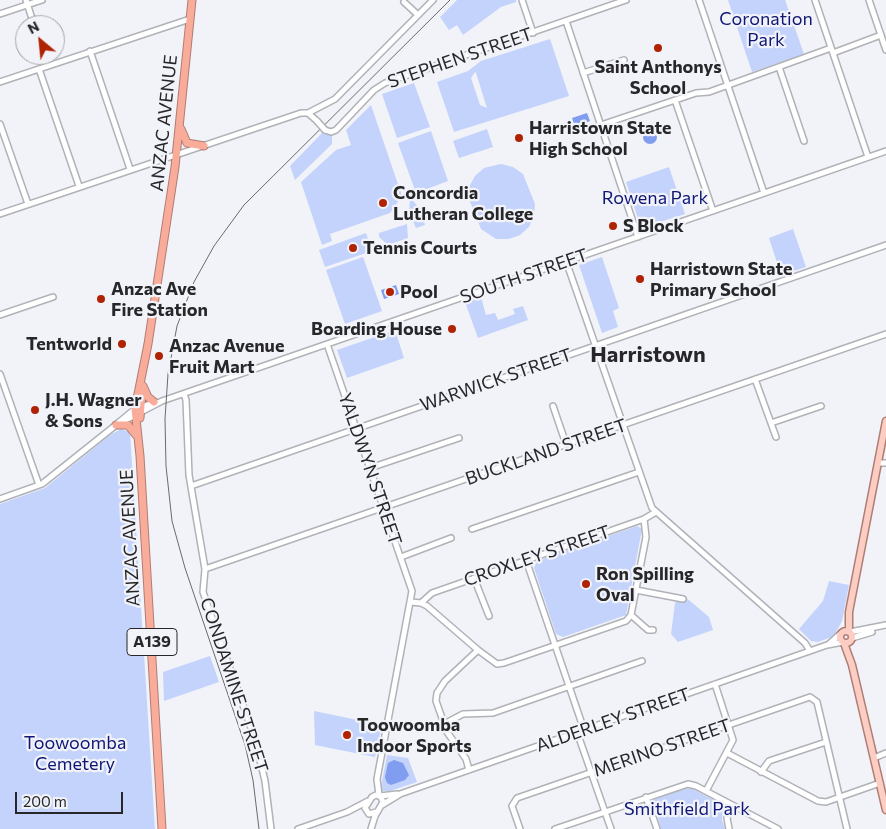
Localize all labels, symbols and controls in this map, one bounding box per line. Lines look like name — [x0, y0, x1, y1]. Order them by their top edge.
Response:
park label: Coronation Park — [719, 8, 813, 50]
north arrow — [15, 15, 65, 65]
text: N — [25, 17, 42, 37]
street label: STEPHEN STREET — [385, 23, 535, 93]
marker: Saint Anthonys School — [652, 42, 664, 54]
street label: ANZAC AVENUE — [146, 54, 182, 192]
place label: Saint Anthonys School — [594, 56, 722, 98]
place label: Harristown State High School — [529, 117, 672, 160]
marker: Harristown State High School — [513, 132, 525, 144]
place label: Concordia Lutheran College — [393, 182, 533, 224]
park label: Rowena Park — [602, 187, 708, 209]
marker: Concordia Lutheran College — [377, 197, 389, 209]
place label: S Block — [623, 215, 684, 237]
marker: S Block — [607, 220, 619, 232]
place label: Tennis Courts — [363, 237, 477, 259]
marker: Tennis Courts — [347, 242, 359, 254]
street label: SOUTH STREET — [457, 244, 591, 308]
place label: Harristown State Primary School — [650, 258, 793, 300]
marker: Harristown State Primary School — [634, 273, 646, 285]
place label: Anzac Ave Fire Station — [111, 278, 208, 320]
place label: Pool — [400, 281, 438, 303]
marker: Pool — [384, 286, 396, 298]
marker: Anzac Ave Fire Station — [95, 293, 107, 305]
place label: Boarding House — [311, 318, 442, 340]
marker: Boarding House — [446, 323, 458, 335]
place label: Tentworld — [26, 333, 112, 355]
place label: Anzac Avenue Fruit Mart — [169, 335, 284, 378]
marker: Tentworld — [116, 338, 128, 350]
district label: Harristown — [590, 342, 706, 368]
street label: WARWICK STREET — [417, 344, 575, 416]
marker: Anzac Avenue Fruit Mart — [153, 350, 165, 362]
place label: J.H. Wagner & Sons — [45, 389, 142, 432]
street label: YALDWYN STREET — [334, 390, 406, 548]
marker: J.H. Wagner & Sons — [29, 404, 41, 416]
street label: BUCKLAND STREET — [463, 414, 629, 490]
street label: ANZAC AVENUE — [116, 469, 144, 607]
street label: CROXLEY STREET — [461, 521, 613, 591]
place label: Ron Spilling Oval — [596, 563, 694, 606]
marker: Ron Spilling Oval — [580, 578, 592, 590]
street label: CONDAMINE STREET — [196, 595, 272, 775]
road number: A139 — [127, 628, 177, 656]
street label: ALDERLEY STREET — [533, 683, 693, 757]
place label: Toowoomba Indoor Sports — [357, 714, 472, 756]
street label: MERINO STREET — [591, 714, 733, 782]
marker: Toowoomba Indoor Sports — [341, 729, 353, 741]
park label: Toowoomba Cemetery — [24, 732, 126, 774]
scale bar — [18, 782, 125, 814]
text: 200 m — [23, 792, 67, 810]
park label: Smithfield Park — [624, 798, 750, 820]

